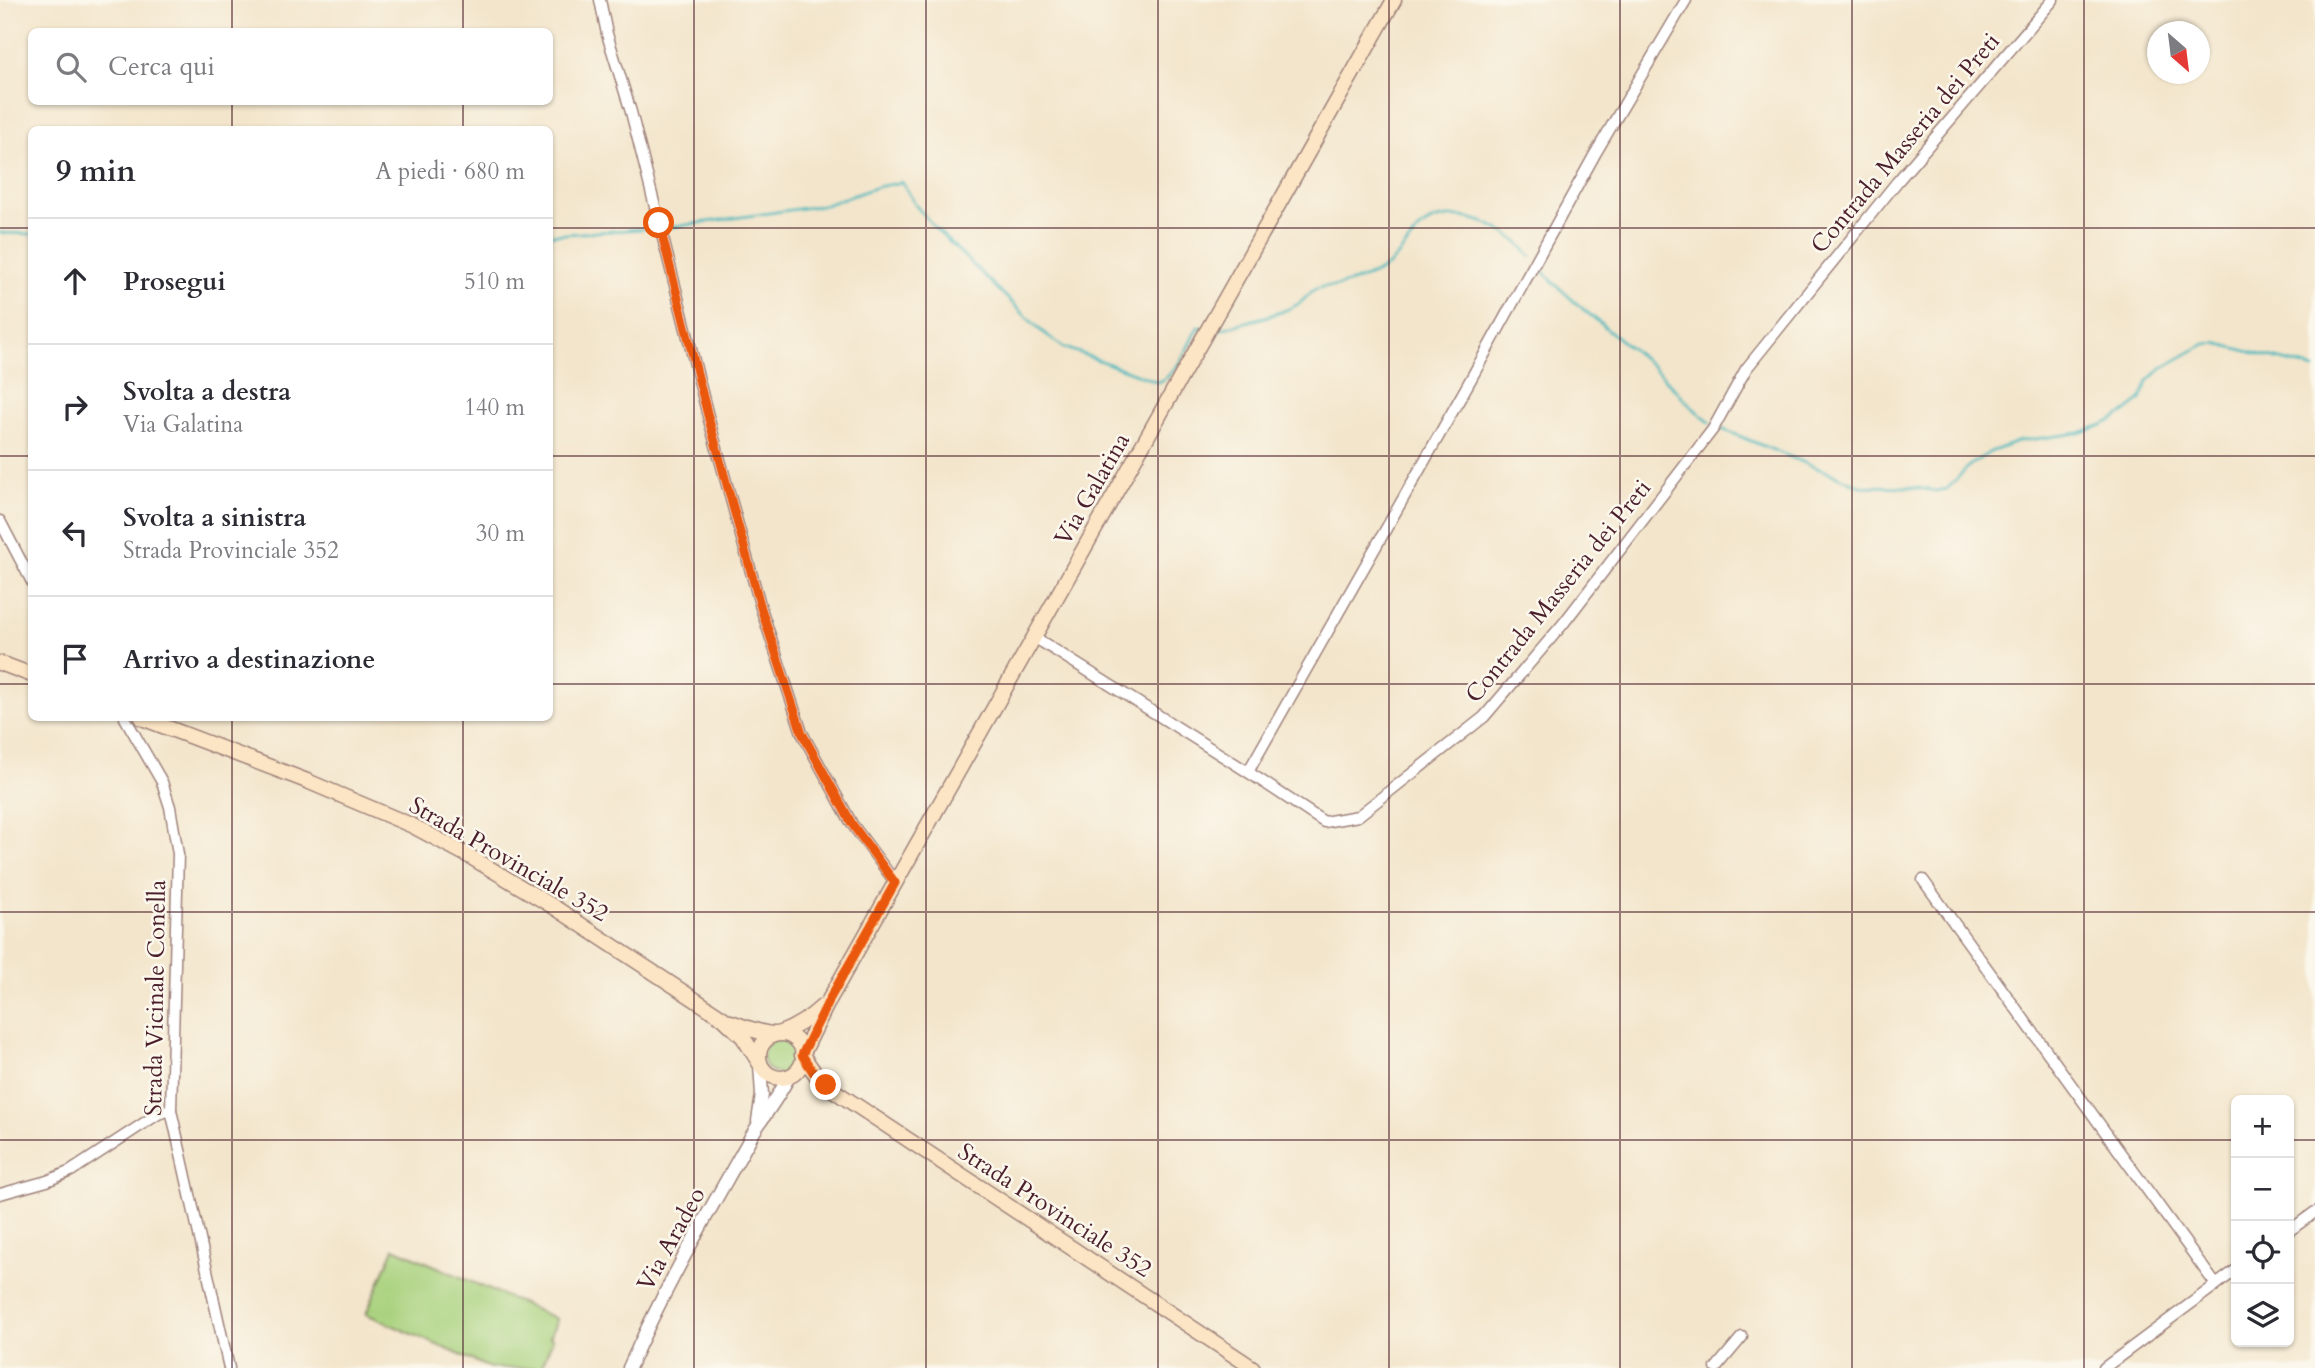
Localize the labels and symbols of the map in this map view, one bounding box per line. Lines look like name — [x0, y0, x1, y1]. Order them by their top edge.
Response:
north arrow — [2147, 21, 2210, 84]
street label: Contrada Masseria dei Preti — [1803, 26, 2008, 261]
route start — [643, 207, 674, 238]
street label: Via Galatina — [1047, 426, 1138, 552]
street label: Contrada Masseria dei Preti — [1458, 473, 1659, 710]
street label: Strada Provinciale 352 — [403, 789, 615, 930]
street label: Strada Vicinale Conella — [137, 879, 174, 1116]
route end — [810, 1069, 841, 1100]
street label: Strada Provinciale 352 — [951, 1135, 1158, 1286]
street label: Via Aradeo — [629, 1181, 714, 1297]

